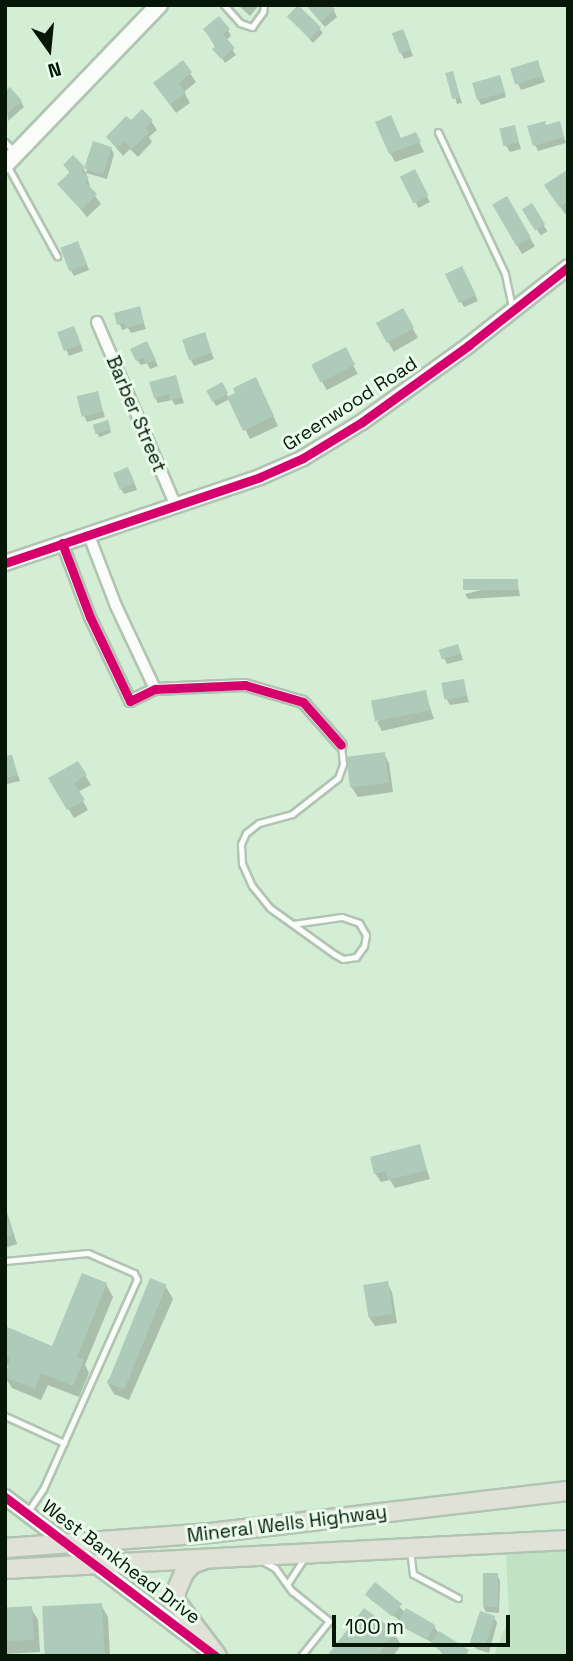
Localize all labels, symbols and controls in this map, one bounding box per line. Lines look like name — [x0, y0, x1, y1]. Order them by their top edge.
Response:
north arrow — [14, 14, 84, 84]
text: N — [45, 56, 64, 83]
street label: Barber Street — [101, 352, 171, 476]
street label: Greenwood Road — [279, 352, 421, 456]
street label: West Bankhead Drive — [37, 1495, 205, 1629]
street label: Mineral Wells Highway — [186, 1500, 388, 1548]
scale bar — [335, 1602, 514, 1646]
text: 100 m — [345, 1613, 404, 1640]

